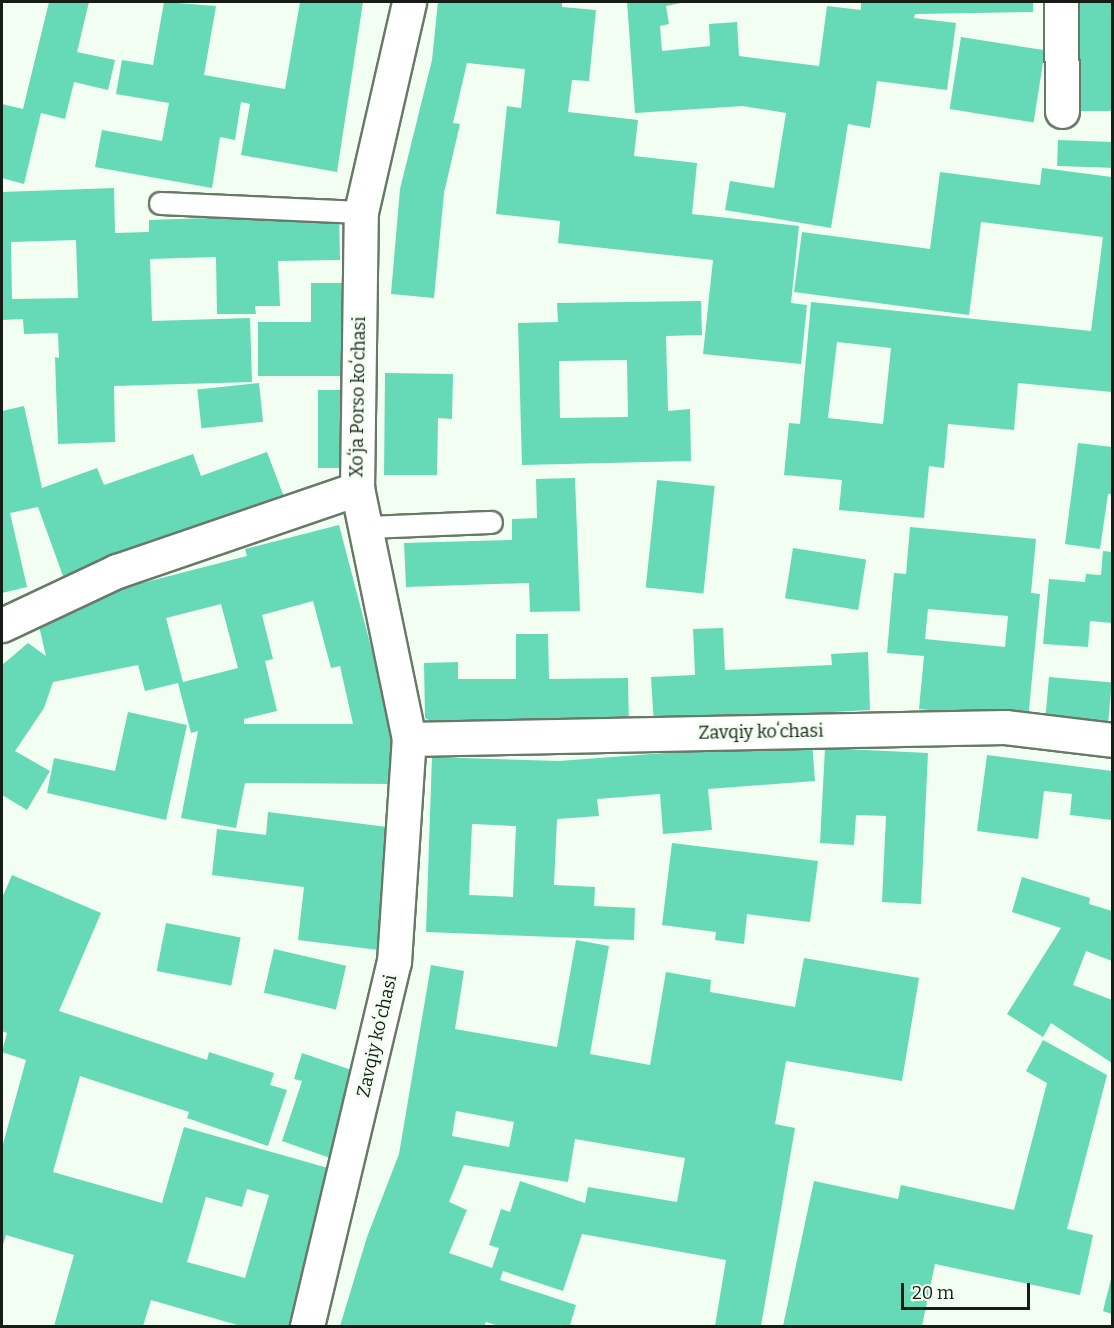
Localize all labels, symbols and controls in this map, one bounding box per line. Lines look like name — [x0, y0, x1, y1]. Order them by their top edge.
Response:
street label: Xoʻja Porso koʻchasi — [346, 316, 370, 478]
street label: Zavqiy koʻchasi — [698, 720, 824, 744]
street label: Zavqiy koʻchasi — [352, 973, 402, 1099]
scale bar — [904, 1271, 1033, 1309]
text: 20 m — [912, 1282, 954, 1304]

